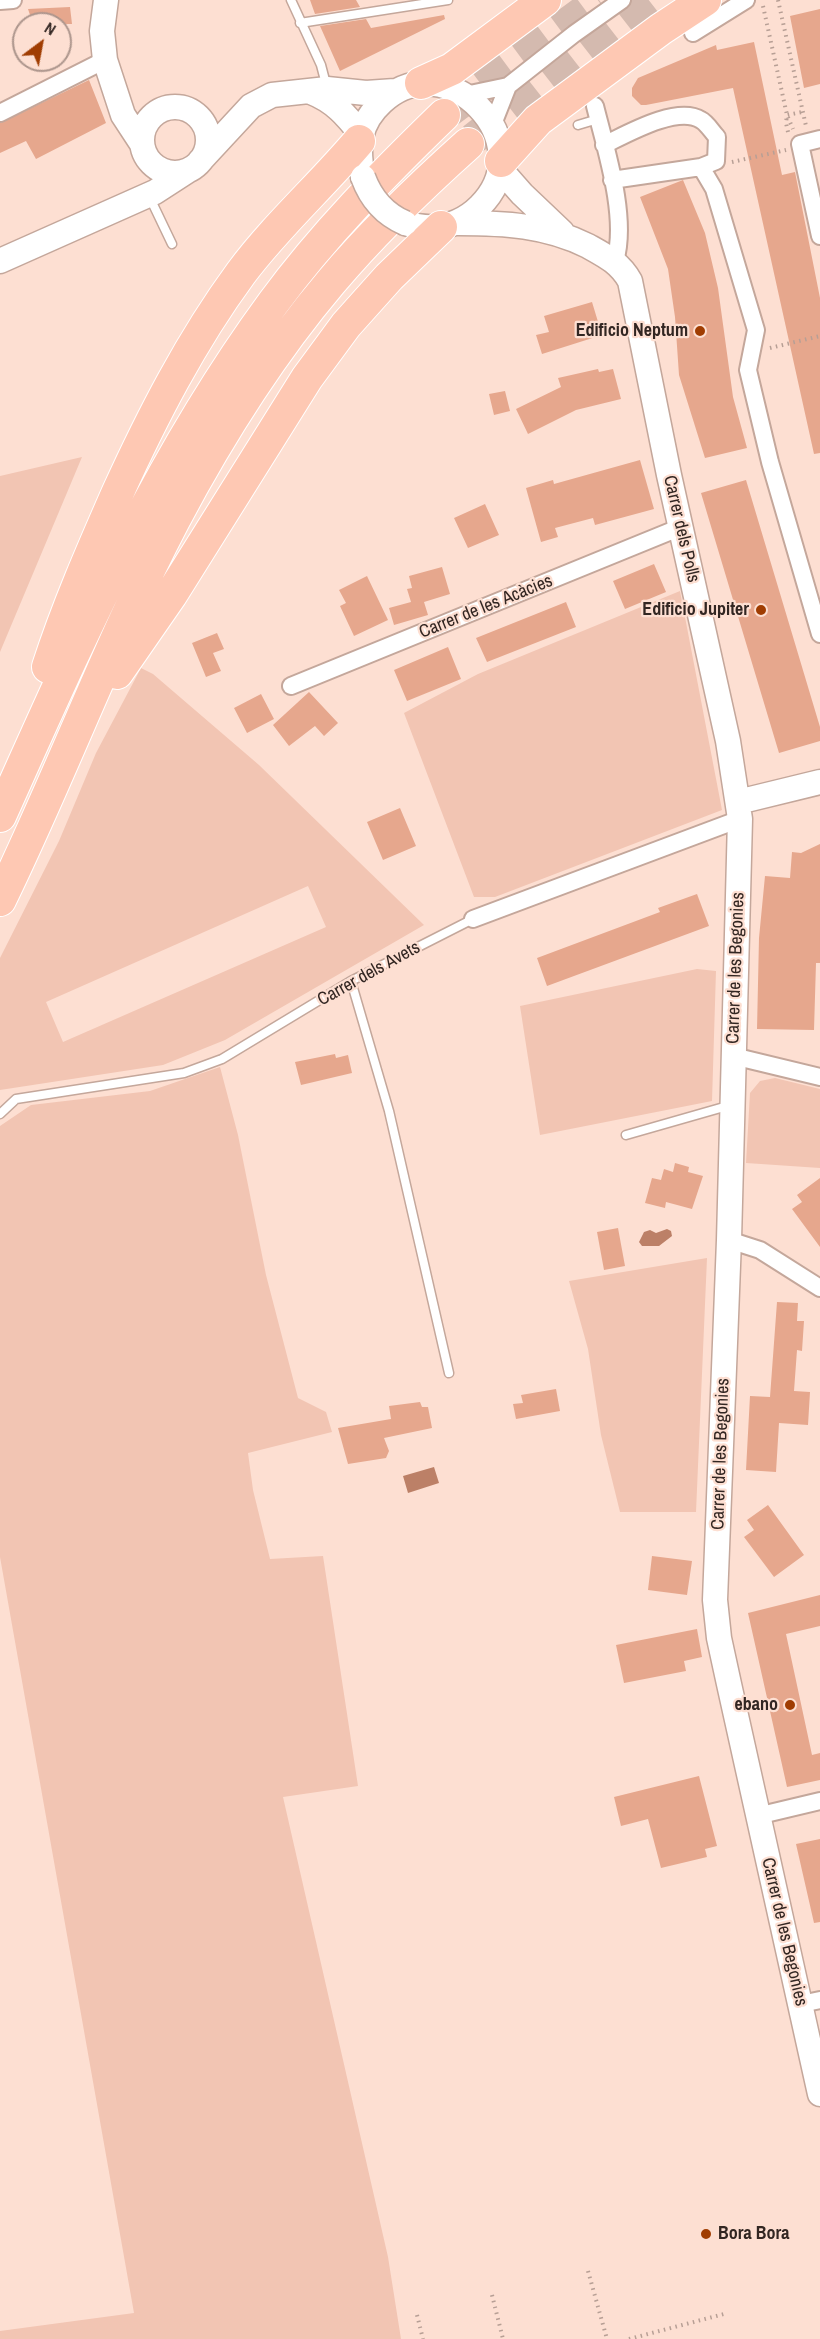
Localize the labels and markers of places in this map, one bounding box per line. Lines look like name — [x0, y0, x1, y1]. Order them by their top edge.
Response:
place label: Edificio Neptum — [576, 320, 688, 342]
marker: Edificio Neptum — [693, 324, 707, 338]
place label: Edificio Jupiter — [642, 599, 749, 621]
marker: Edificio Jupiter — [754, 603, 768, 617]
place label: ebano — [735, 1694, 778, 1716]
marker: ebano — [783, 1698, 797, 1712]
place label: Bora Bora — [718, 2223, 789, 2245]
marker: Bora Bora — [699, 2227, 713, 2241]

